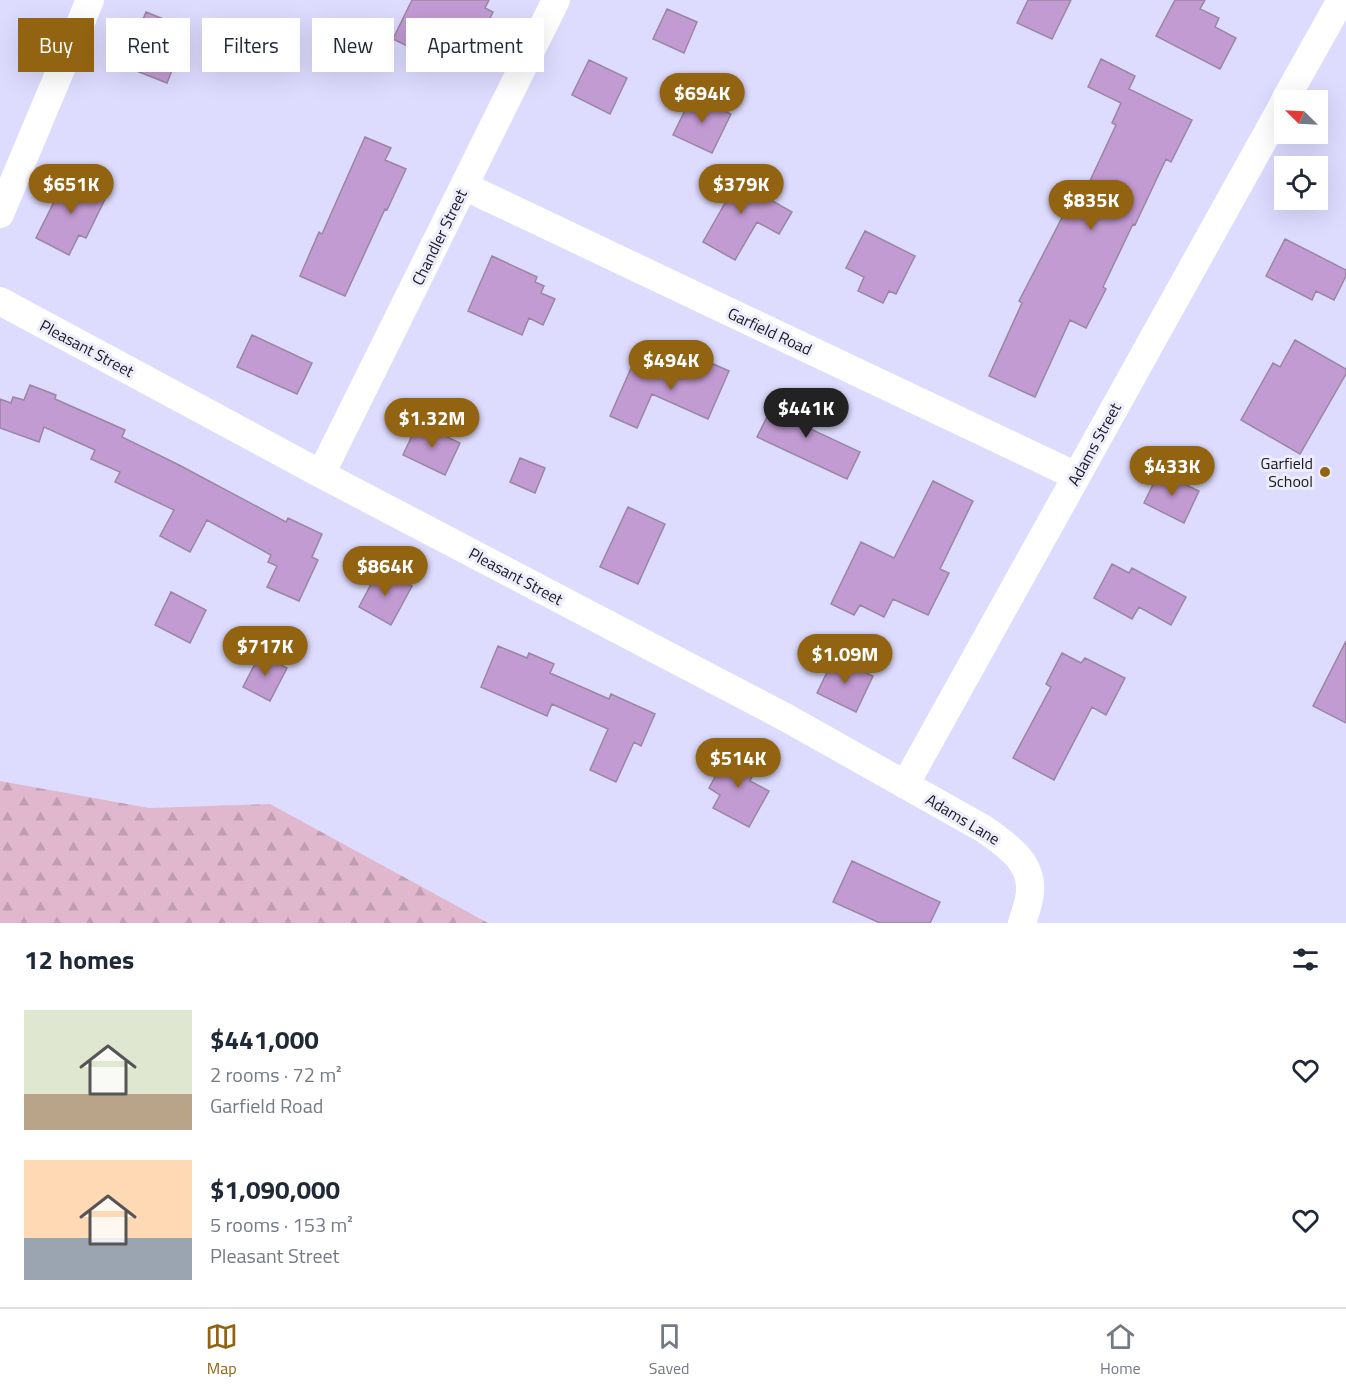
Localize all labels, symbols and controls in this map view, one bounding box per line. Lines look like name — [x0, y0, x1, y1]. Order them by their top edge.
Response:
chip: Buy — [18, 18, 94, 72]
chip: Rent — [106, 18, 190, 72]
chip: Filters — [202, 18, 300, 72]
chip: New — [312, 18, 394, 72]
chip: Apartment — [406, 18, 544, 72]
pin: $694K — [660, 73, 744, 124]
text: $694K — [674, 77, 730, 108]
north arrow — [1274, 90, 1328, 144]
map controls — [1274, 90, 1328, 210]
button: locate — [1274, 156, 1328, 210]
pin: $651K — [29, 164, 113, 215]
pin: $379K — [699, 164, 783, 215]
text: $651K — [43, 168, 99, 199]
text: $379K — [713, 168, 769, 199]
pin: $835K — [1049, 180, 1133, 231]
street label: Chandler Street — [405, 184, 473, 289]
text: $835K — [1063, 184, 1119, 215]
street label: Garfield Road — [724, 301, 816, 361]
street label: Pleasant Street — [36, 313, 139, 383]
pin: $494K — [629, 340, 713, 391]
text: $494K — [643, 344, 699, 375]
pin: $441K — [764, 388, 848, 439]
text: $441K — [778, 392, 834, 423]
pin: $1.32M — [383, 398, 481, 449]
street label: Adams Street — [1061, 398, 1127, 490]
text: $1.32M — [398, 402, 466, 433]
pin: $433K — [1130, 446, 1214, 497]
text: $433K — [1144, 450, 1200, 481]
place label: Garfield School — [1261, 451, 1313, 493]
marker: Garfield School — [1318, 465, 1332, 479]
street label: Pleasant Street — [465, 541, 568, 611]
pin: $864K — [343, 546, 427, 597]
text: $864K — [357, 550, 413, 581]
pin: $717K — [223, 626, 307, 677]
text: $717K — [237, 630, 293, 661]
pin: $1.09M — [796, 634, 894, 685]
text: $1.09M — [811, 638, 879, 669]
pin: $514K — [696, 738, 780, 789]
text: $514K — [710, 742, 766, 773]
street label: Adams Lane — [921, 787, 1005, 851]
text: 12 homes — [24, 940, 134, 979]
icon: filters — [1289, 943, 1322, 976]
text: $441,000 — [210, 1020, 319, 1059]
icon: home — [72, 1034, 144, 1106]
icon: heart — [1289, 1054, 1322, 1087]
text: 2 rooms · 72 m² — [210, 1059, 342, 1090]
text: Garfield Road — [210, 1090, 323, 1121]
text: $1,090,000 — [210, 1170, 340, 1209]
icon: home — [72, 1184, 144, 1256]
icon: heart — [1289, 1204, 1322, 1237]
text: 5 rooms · 153 m² — [210, 1209, 353, 1240]
text: Pleasant Street — [210, 1240, 340, 1271]
tab: Map — [205, 1320, 238, 1380]
tab: Saved — [649, 1320, 690, 1380]
tab: Home — [1100, 1320, 1141, 1380]

